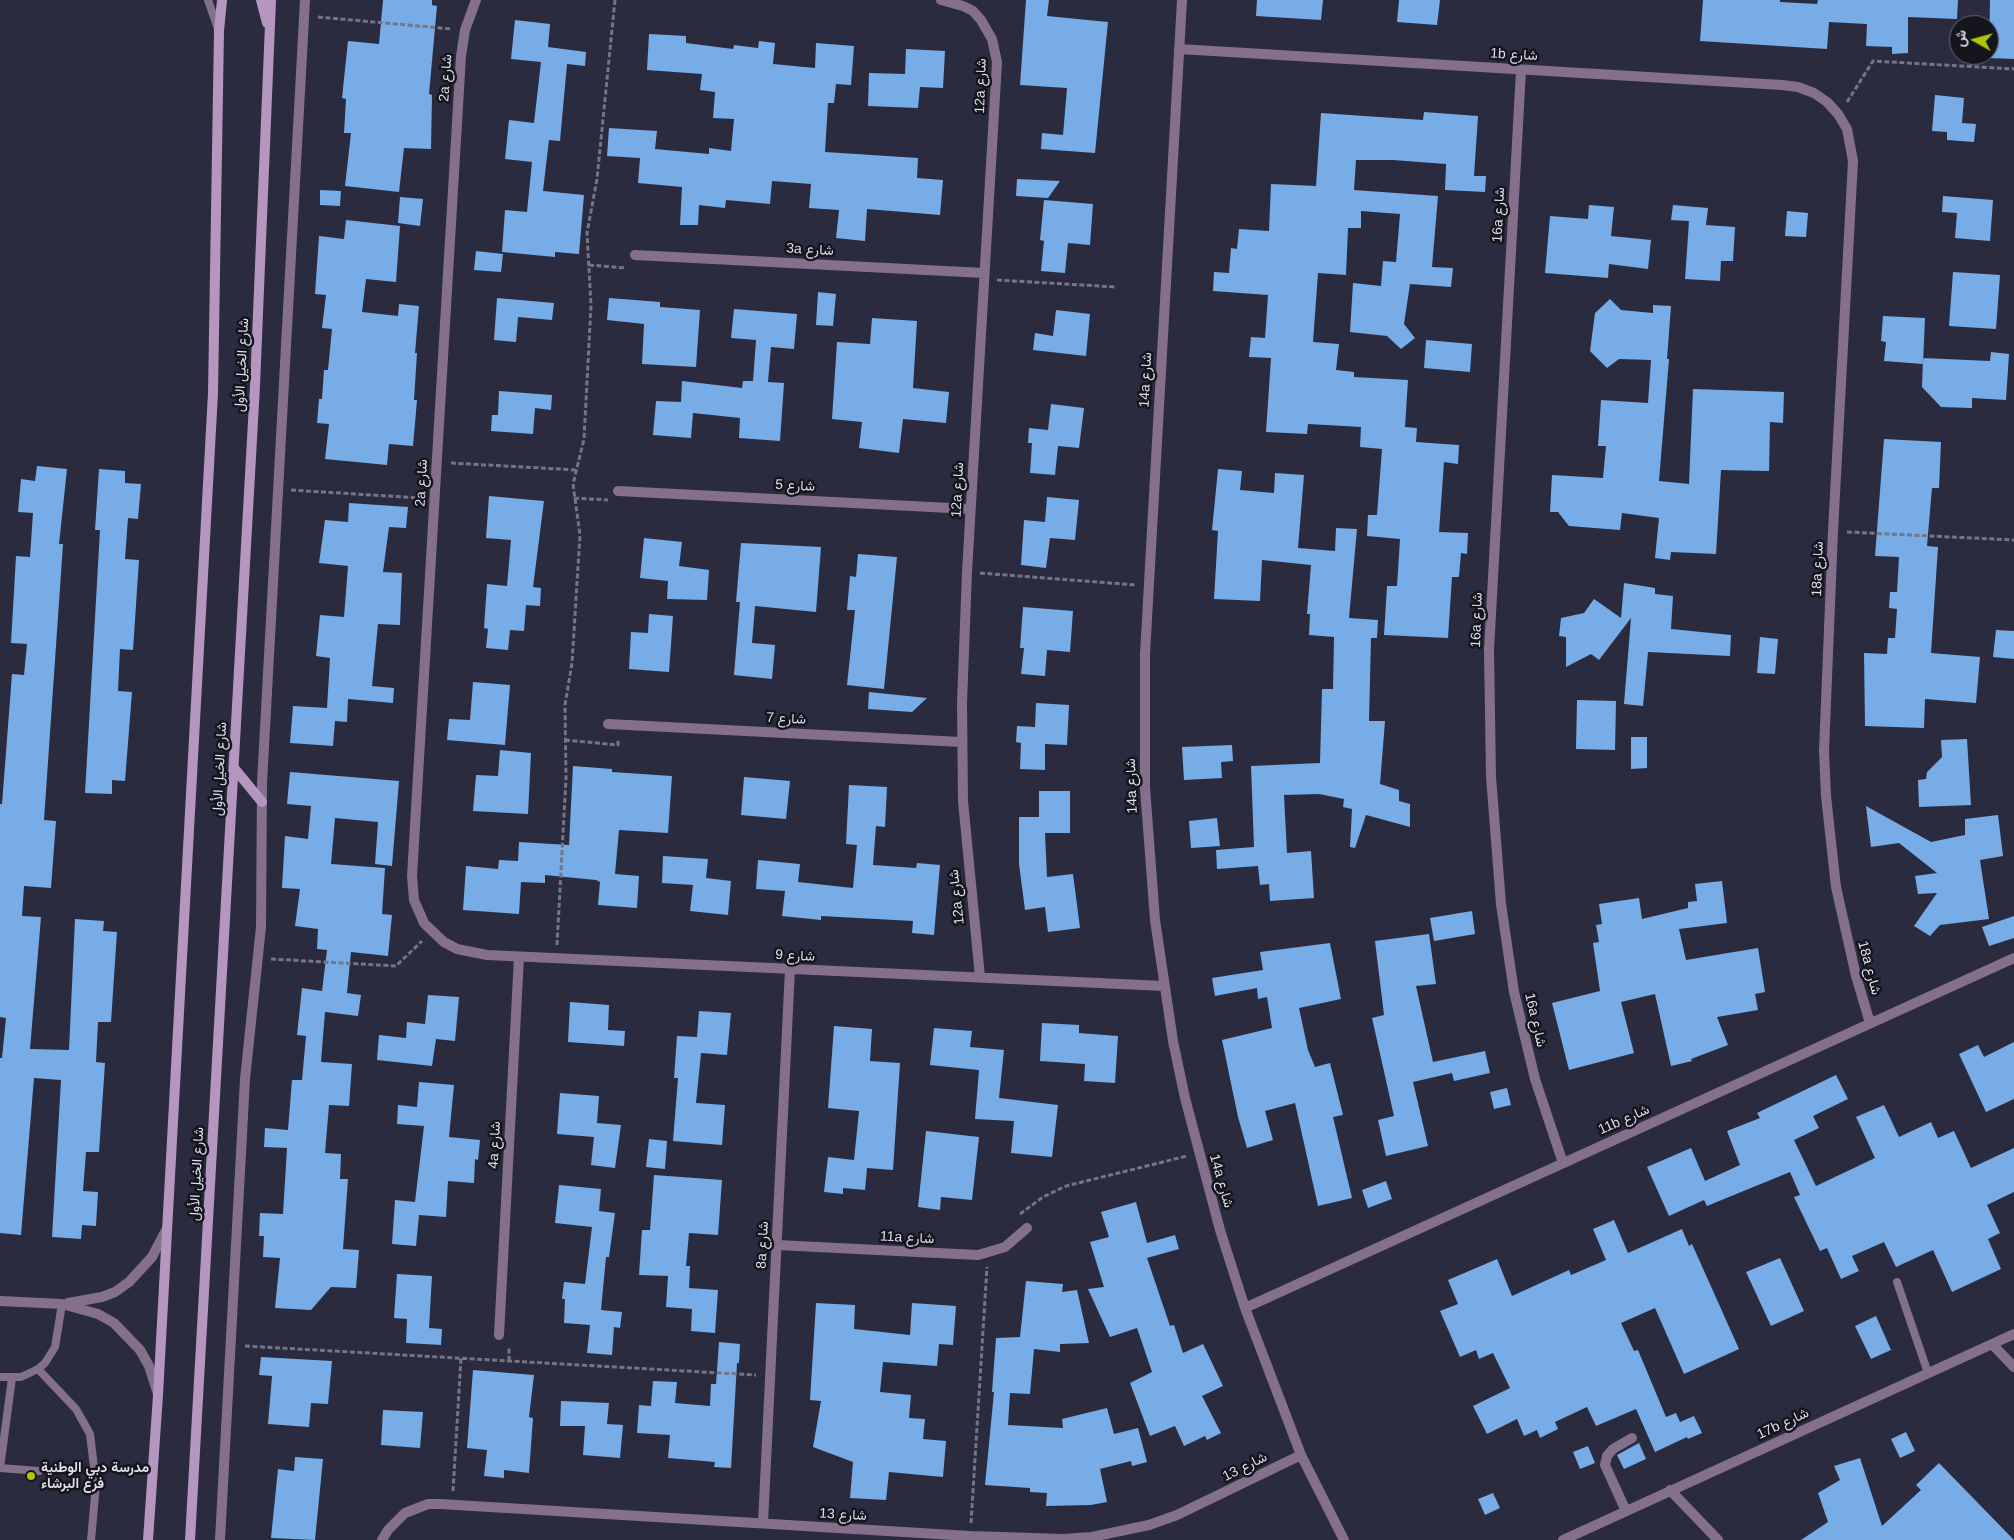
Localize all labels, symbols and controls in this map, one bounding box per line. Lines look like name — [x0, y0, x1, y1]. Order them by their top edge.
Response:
north arrow — [1949, 15, 1999, 65]
text: ش — [1951, 29, 1969, 48]
street label: 1b شارع — [1490, 45, 1538, 65]
street label: 2a شارع — [436, 54, 456, 102]
street label: 12a شارع — [972, 58, 990, 114]
street label: 16a شارع — [1489, 187, 1509, 243]
street label: 3a شارع — [786, 240, 834, 260]
street label: شارع الخيل الأول — [231, 318, 253, 412]
street label: 14a شارع — [1136, 352, 1156, 408]
street label: 2a شارع — [412, 459, 432, 507]
street label: 12a شارع — [948, 462, 968, 518]
street label: شارع 5 — [775, 477, 815, 495]
street label: 18a شارع — [1809, 541, 1827, 597]
street label: 16a شارع — [1468, 592, 1486, 648]
street label: شارع 7 — [766, 710, 806, 728]
street label: شارع الخيل الأول — [209, 722, 231, 816]
street label: 14a شارع — [1123, 758, 1141, 814]
street label: 12a شارع — [946, 869, 968, 925]
street label: 18a شارع — [1854, 939, 1884, 997]
street label: شارع 9 — [775, 947, 815, 965]
street label: 16a شارع — [1521, 991, 1549, 1049]
street label: 11b شارع — [1596, 1101, 1652, 1139]
street label: 4a شارع — [485, 1121, 505, 1169]
street label: شارع الخيل الأول — [186, 1127, 208, 1221]
street label: 14a شارع — [1205, 1152, 1237, 1210]
street label: 8a شارع — [753, 1221, 773, 1269]
street label: 11a شارع — [879, 1228, 935, 1248]
street label: 17b شارع — [1754, 1405, 1812, 1443]
street label: شارع 13 — [1220, 1449, 1270, 1485]
place label: مدرسة دبي الوطنية فرع البرشاء — [41, 1460, 149, 1492]
marker: مدرسة دبي الوطنية فرع البرشاء — [25, 1470, 37, 1482]
street label: شارع 13 — [819, 1505, 867, 1525]

